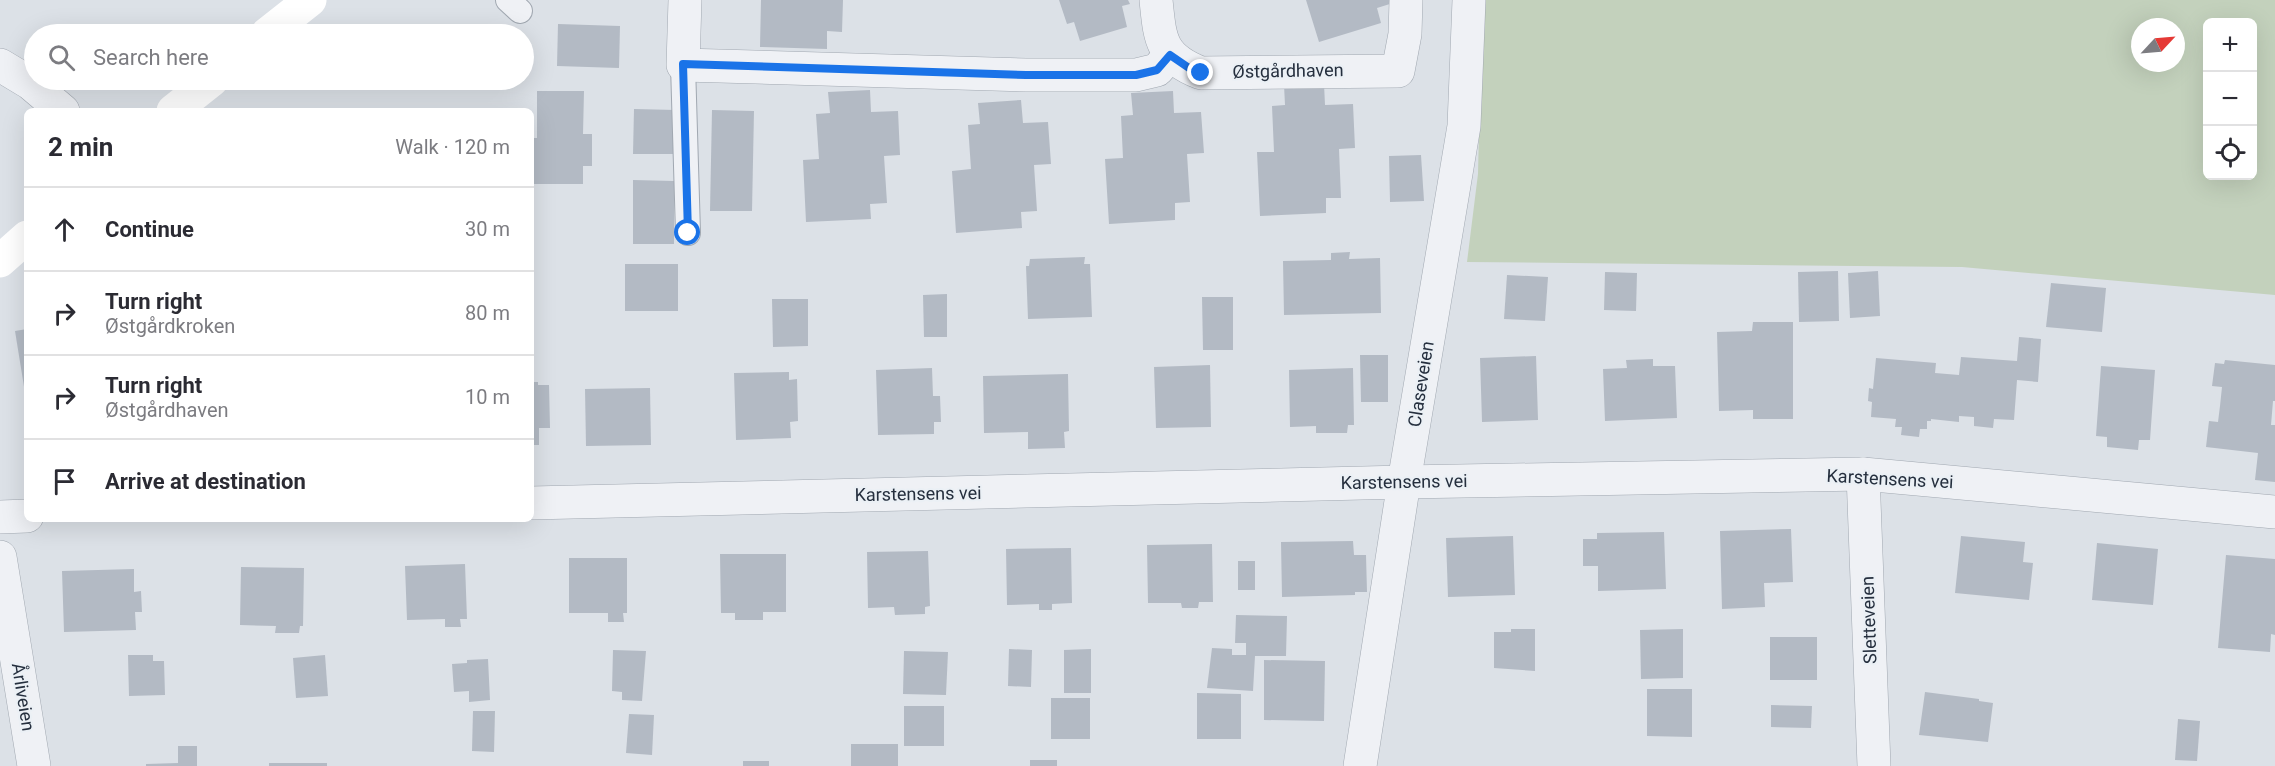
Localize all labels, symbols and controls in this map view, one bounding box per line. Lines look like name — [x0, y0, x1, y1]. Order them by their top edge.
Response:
north arrow — [2131, 18, 2185, 72]
map controls — [2203, 18, 2257, 180]
button: + — [2203, 18, 2257, 72]
search box — [24, 24, 534, 90]
icon: search — [45, 41, 78, 74]
text: Search here — [93, 45, 209, 70]
route end — [1187, 59, 1213, 85]
street label: Østgårdhaven — [1232, 59, 1344, 82]
button: − — [2203, 72, 2257, 126]
button: locate — [2203, 126, 2257, 180]
text: 2 min — [48, 132, 113, 162]
text: Walk · 120 m — [395, 135, 510, 159]
icon: ahead — [48, 213, 81, 246]
text: Continue — [105, 217, 194, 242]
text: 30 m — [465, 217, 510, 241]
route start — [674, 219, 700, 245]
text: Turn right — [105, 289, 202, 314]
icon: right — [48, 297, 81, 330]
text: 80 m — [465, 301, 510, 325]
text: Østgårdkroken — [105, 314, 235, 338]
street label: Claseveien — [1403, 339, 1438, 428]
text: Turn right — [105, 373, 202, 398]
icon: right — [48, 381, 81, 414]
text: 10 m — [465, 385, 510, 409]
text: Østgårdhaven — [105, 398, 229, 422]
icon: arrive — [48, 465, 81, 498]
street label: Karstensens vei — [1826, 465, 1954, 492]
text: Arrive at destination — [105, 469, 306, 494]
street label: Karstensens vei — [1340, 470, 1468, 493]
street label: Karstensens vei — [854, 482, 982, 505]
street label: Sletteveien — [1856, 576, 1881, 664]
street label: Årliveien — [8, 661, 40, 732]

